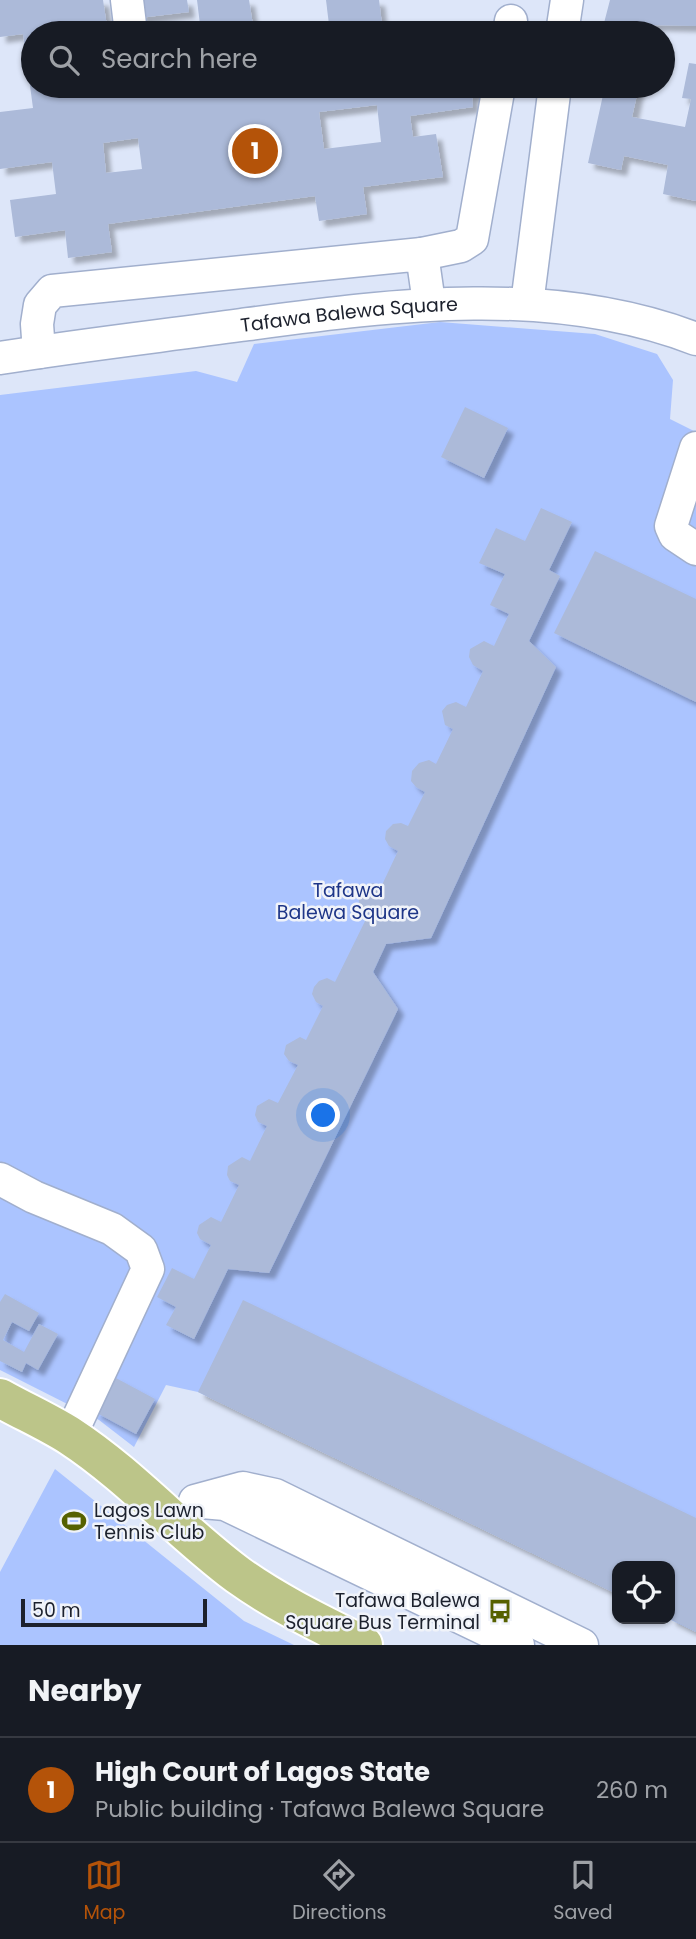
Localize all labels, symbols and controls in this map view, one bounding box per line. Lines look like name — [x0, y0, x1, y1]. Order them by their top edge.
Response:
search box — [21, 21, 675, 98]
icon: search — [45, 41, 83, 79]
text: Search here — [101, 41, 258, 77]
pin: 1 — [232, 125, 278, 177]
street label: Tafawa Balewa Square — [239, 290, 458, 338]
park label: Tafawa Balewa Square — [277, 877, 419, 926]
your location — [306, 1098, 340, 1132]
place label: Lagos Lawn Tennis Club — [94, 1497, 205, 1546]
sports icon: Lagos Lawn Tennis Club — [60, 1507, 88, 1535]
map controls — [612, 1561, 675, 1624]
button: locate — [612, 1561, 675, 1624]
place label: Tafawa Balewa Square Bus Terminal — [285, 1587, 480, 1636]
scale bar — [21, 1596, 206, 1628]
text: 50 m — [32, 1597, 81, 1624]
bus stop icon: Tafawa Balewa Square Bus Terminal — [486, 1597, 514, 1625]
text: Nearby — [28, 1669, 142, 1712]
text: High Court of Lagos State — [95, 1754, 430, 1790]
text: 1 — [47, 1774, 55, 1806]
text: 260 m — [596, 1774, 668, 1806]
text: Public building · Tafawa Balewa Square — [95, 1793, 544, 1825]
tab: Map — [83, 1856, 125, 1927]
tab: Directions — [292, 1856, 387, 1927]
tab: Saved — [553, 1856, 613, 1927]

